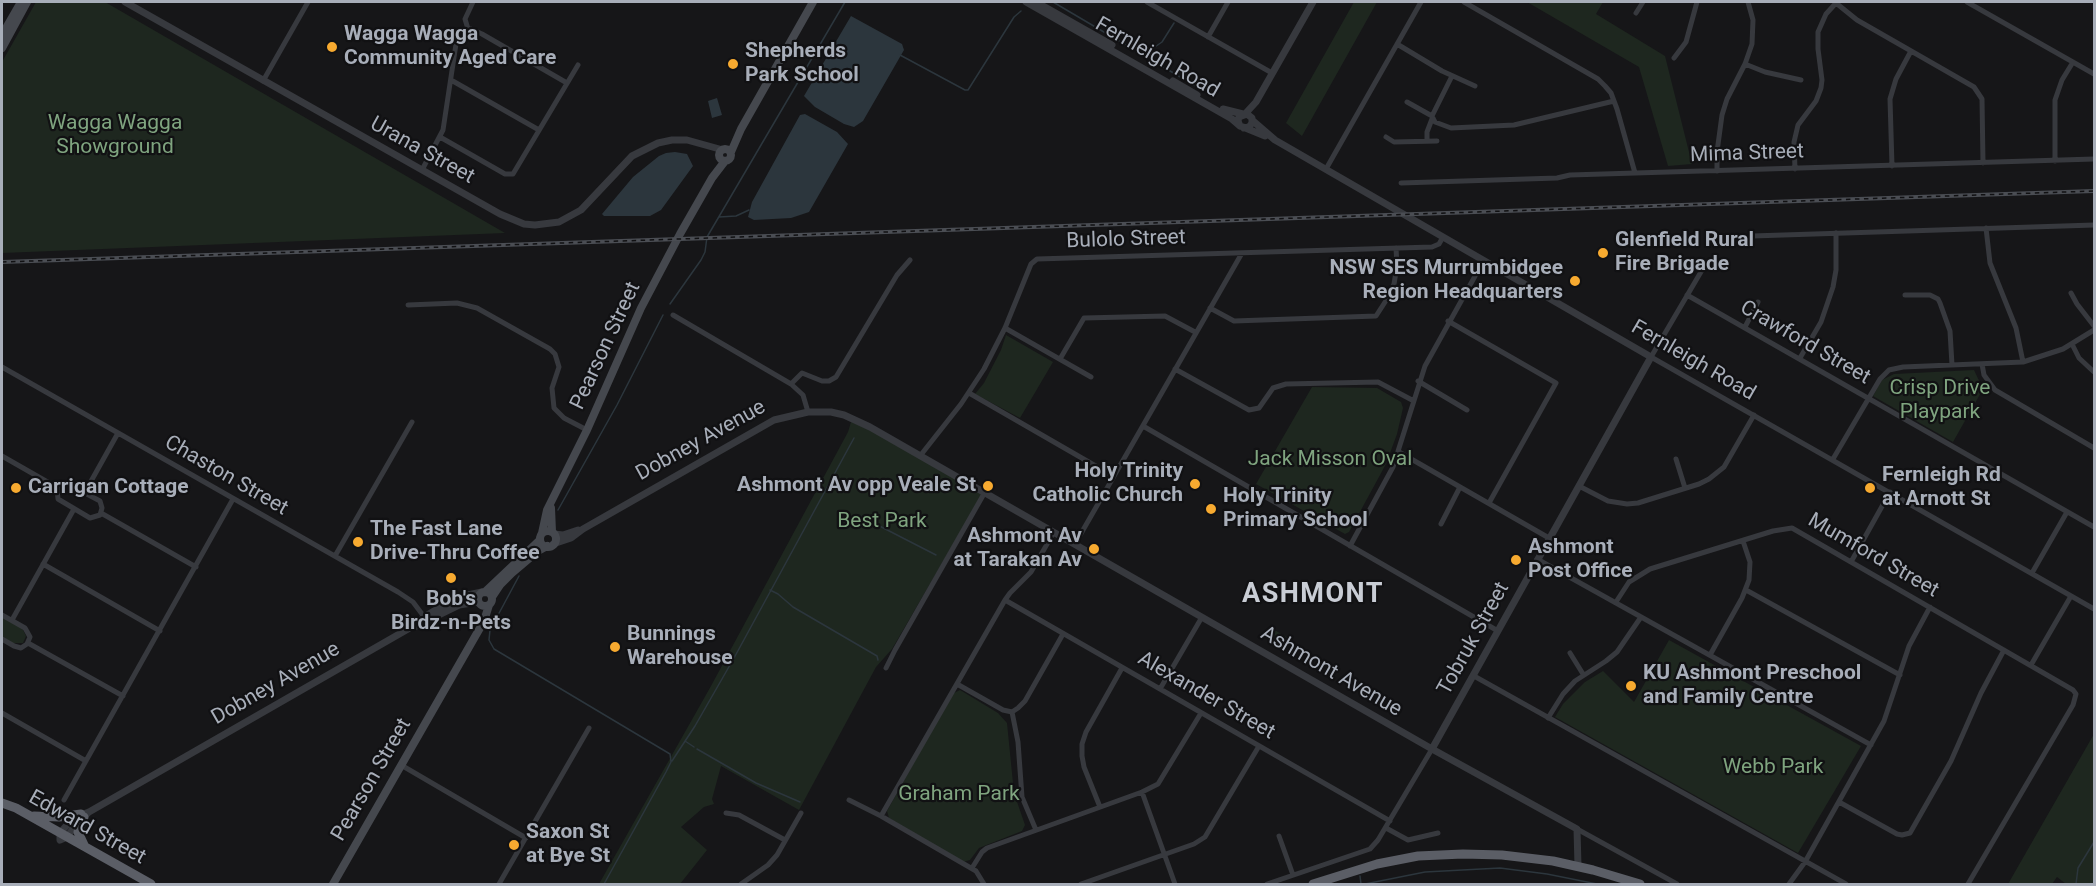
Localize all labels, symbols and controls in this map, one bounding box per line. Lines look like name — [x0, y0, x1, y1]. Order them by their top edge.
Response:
street label: Fernleigh Road — [1090, 12, 1224, 104]
place label: Wagga Wagga Community Aged Care — [344, 22, 556, 72]
place label: Shepherds Park School — [745, 39, 859, 89]
marker: Wagga Wagga Community Aged Care — [325, 40, 339, 54]
marker: Shepherds Park School — [726, 57, 740, 71]
park label: Wagga Wagga Showground — [48, 111, 182, 161]
street label: Urana Street — [365, 112, 479, 190]
street label: Mima Street — [1690, 139, 1804, 169]
street label: Bulolo Street — [1066, 225, 1186, 255]
place label: Glenfield Rural Fire Brigade — [1615, 228, 1754, 278]
marker: Glenfield Rural Fire Brigade — [1596, 246, 1610, 260]
place label: NSW SES Murrumbidgee Region Headquarters — [1329, 256, 1563, 306]
marker: NSW SES Murrumbidgee Region Headquarters — [1568, 274, 1582, 288]
street label: Pearson Street — [565, 278, 647, 414]
street label: Crawford Street — [1735, 296, 1875, 390]
street label: Fernleigh Road — [1626, 315, 1760, 407]
park label: Crisp Drive Playpark — [1890, 376, 1990, 426]
street label: Dobney Avenue — [632, 395, 770, 487]
street label: Chaston Street — [160, 431, 292, 521]
park label: Jack Misson Oval — [1248, 447, 1412, 473]
place label: Holy Trinity Catholic Church — [1033, 459, 1183, 509]
place label: Fernleigh Rd at Arnott St — [1882, 463, 2001, 513]
place label: Ashmont Av opp Veale St — [737, 473, 976, 499]
place label: Carrigan Cottage — [28, 475, 189, 501]
marker: Holy Trinity Catholic Church — [1188, 477, 1202, 491]
marker: Ashmont Av opp Veale St — [981, 479, 995, 493]
marker: Carrigan Cottage — [9, 481, 23, 495]
marker: Fernleigh Rd at Arnott St — [1863, 481, 1877, 495]
place label: Holy Trinity Primary School — [1223, 484, 1368, 534]
marker: Holy Trinity Primary School — [1204, 502, 1218, 516]
street label: Mumford Street — [1803, 508, 1943, 604]
park label: Best Park — [837, 509, 927, 535]
place label: The Fast Lane Drive-Thru Coffee — [370, 517, 540, 567]
place label: Ashmont Av at Tarakan Av — [953, 524, 1082, 574]
marker: The Fast Lane Drive-Thru Coffee — [351, 535, 365, 549]
place label: Ashmont Post Office — [1528, 535, 1633, 585]
marker: Ashmont Av at Tarakan Av — [1087, 542, 1101, 556]
marker: Ashmont Post Office — [1509, 553, 1523, 567]
marker: Bob's Birdz-n-Pets — [444, 571, 458, 585]
street label: Tobruk Street — [1433, 578, 1515, 700]
district label: ASHMONT — [1242, 579, 1384, 611]
place label: Bob's Birdz-n-Pets — [391, 587, 511, 637]
street label: Ashmont Avenue — [1256, 621, 1406, 723]
place label: Bunnings Warehouse — [627, 622, 733, 672]
street label: Dobney Avenue — [207, 637, 345, 731]
marker: Bunnings Warehouse — [608, 640, 622, 654]
street label: Alexander Street — [1133, 647, 1279, 745]
place label: KU Ashmont Preschool and Family Centre — [1643, 661, 1861, 711]
marker: KU Ashmont Preschool and Family Centre — [1624, 679, 1638, 693]
street label: Pearson Street — [327, 714, 417, 846]
park label: Webb Park — [1723, 755, 1823, 781]
park label: Graham Park — [898, 782, 1020, 808]
street label: Edward Street — [24, 785, 150, 871]
place label: Saxon St at Bye St — [526, 820, 610, 870]
marker: Saxon St at Bye St — [507, 838, 521, 852]

